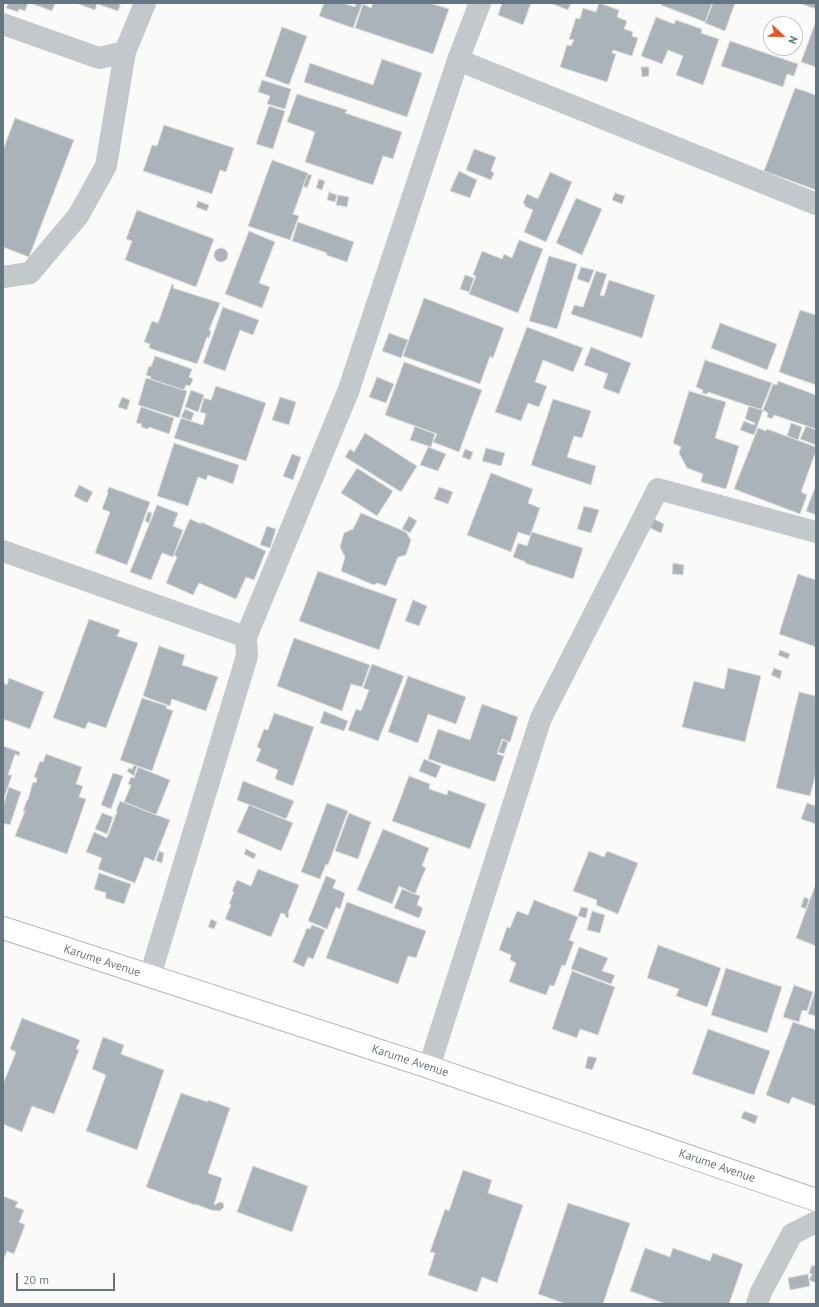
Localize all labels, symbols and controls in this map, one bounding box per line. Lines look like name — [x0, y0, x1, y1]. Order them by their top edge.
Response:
north arrow — [763, 16, 803, 56]
text: N — [785, 34, 801, 46]
street label: Karume Avenue — [62, 942, 142, 980]
street label: Karume Avenue — [370, 1042, 450, 1080]
street label: Karume Avenue — [677, 1146, 757, 1186]
scale bar — [18, 1265, 117, 1291]
text: 20 m — [23, 1272, 49, 1287]

